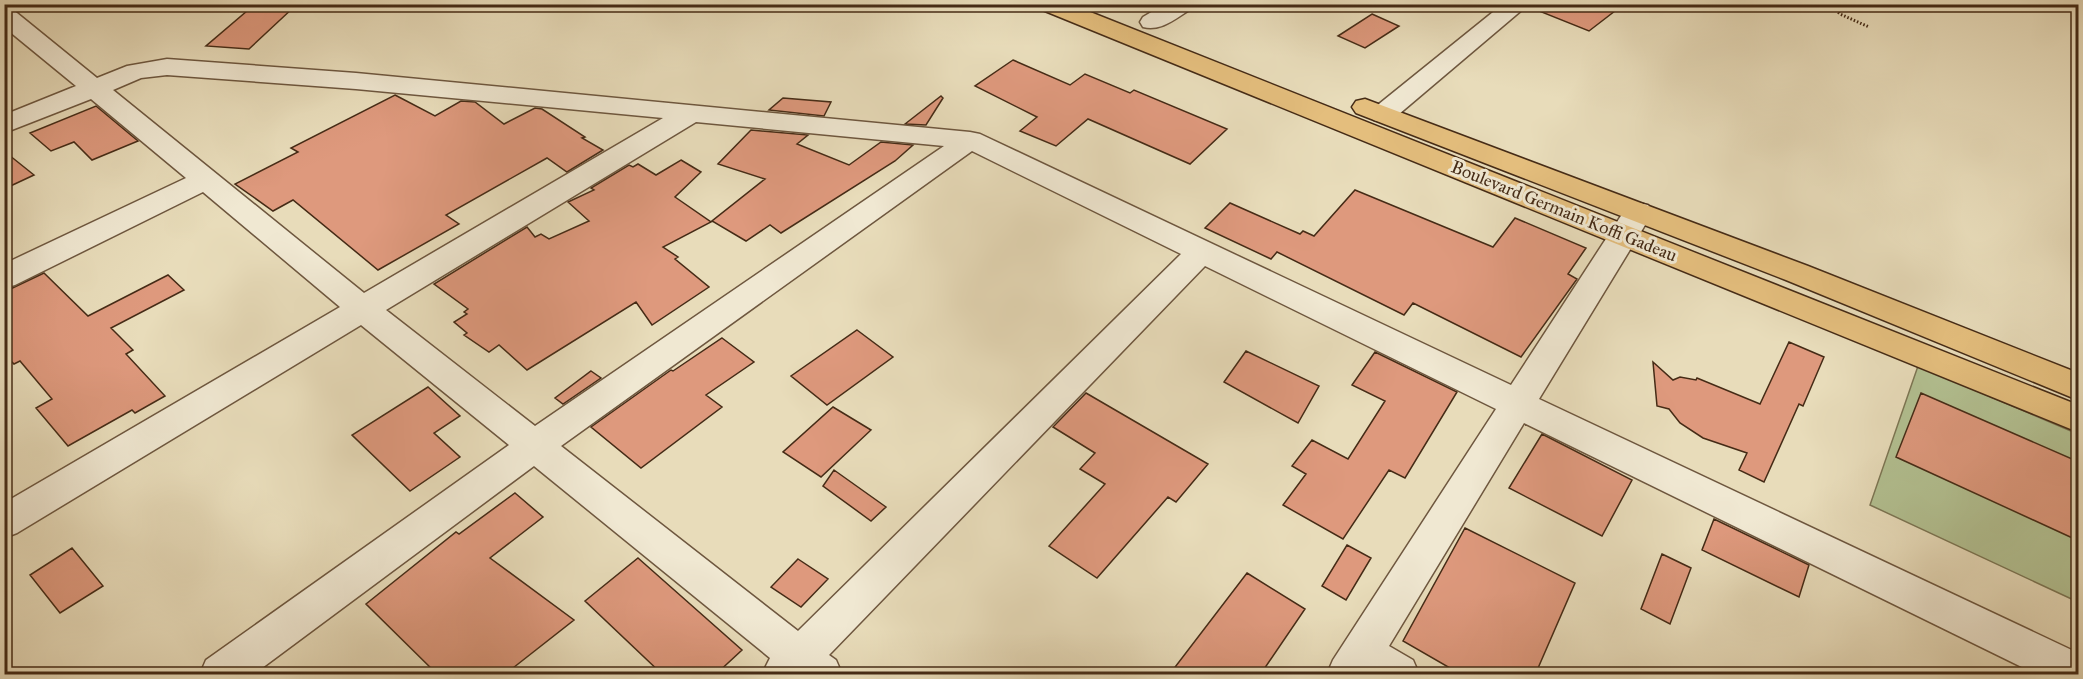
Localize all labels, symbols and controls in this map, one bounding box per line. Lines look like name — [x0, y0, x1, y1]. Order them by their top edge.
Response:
street label: Boulevard Germain Koffi Gadeau — [1448, 156, 1681, 267]

